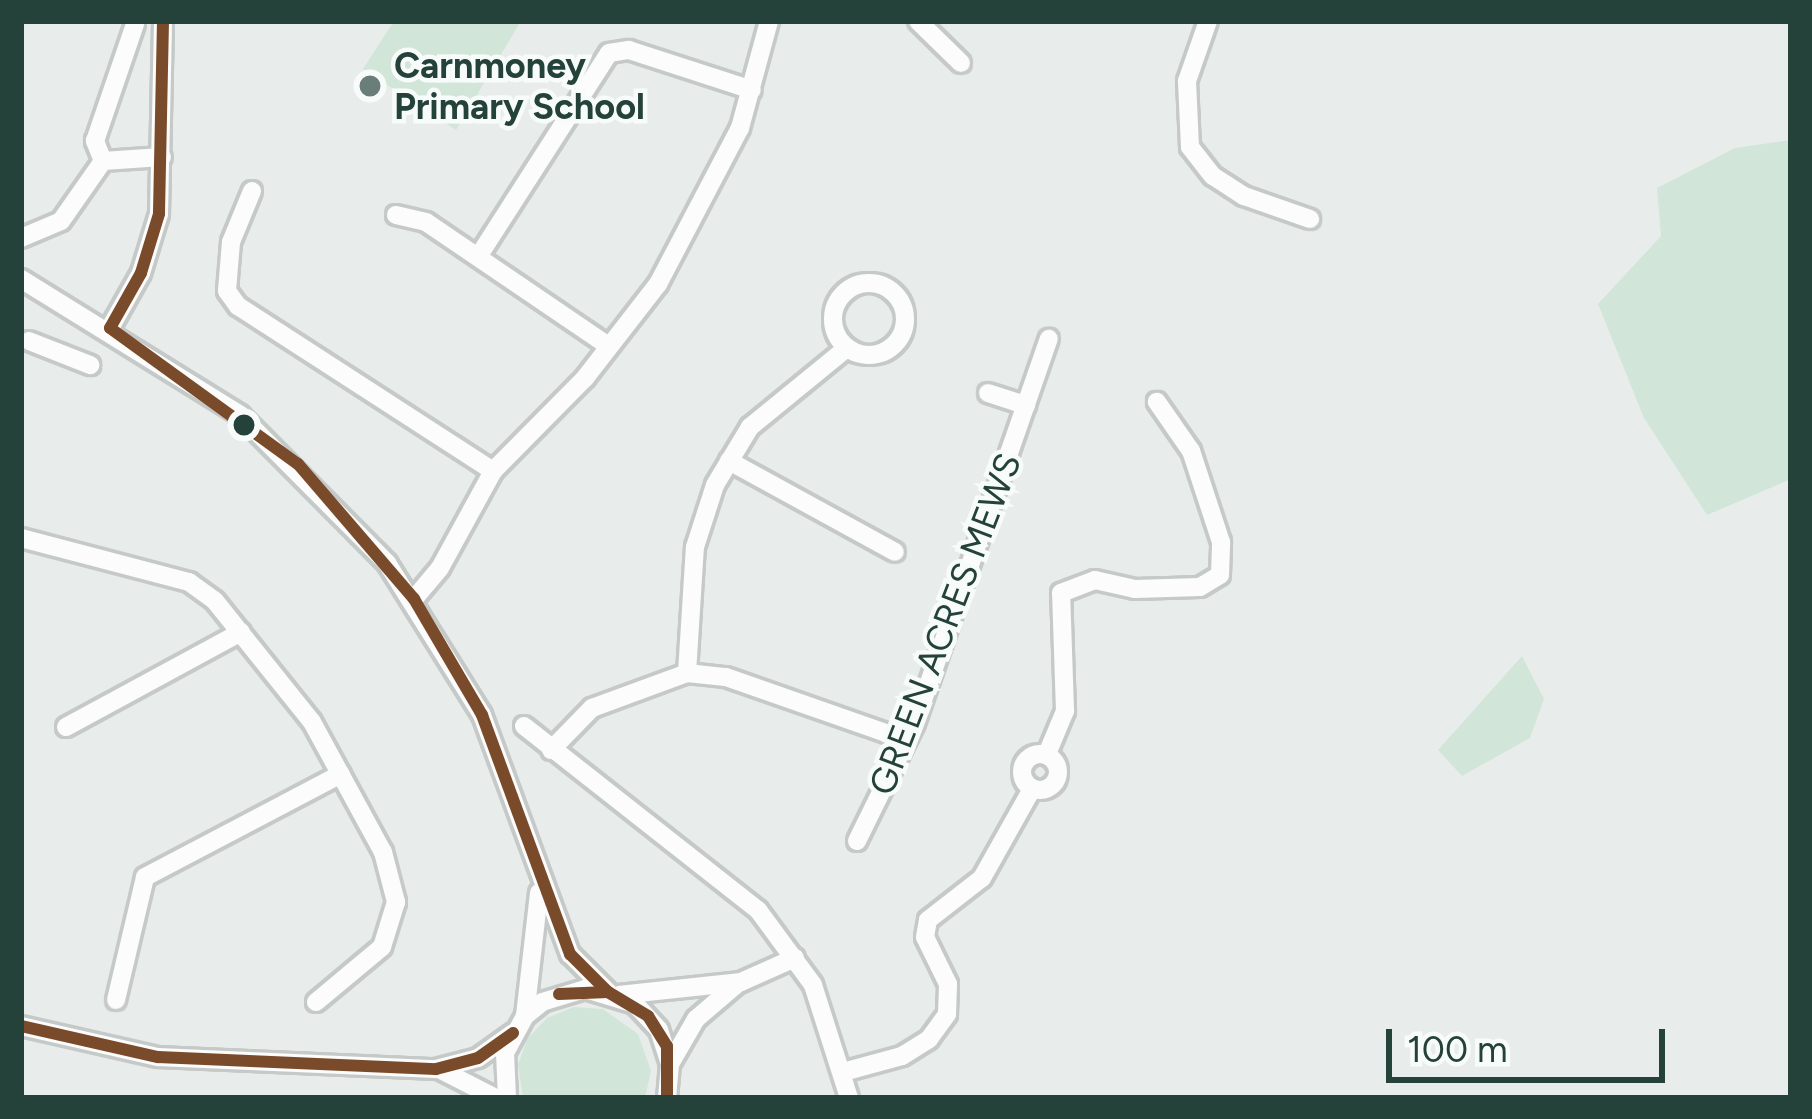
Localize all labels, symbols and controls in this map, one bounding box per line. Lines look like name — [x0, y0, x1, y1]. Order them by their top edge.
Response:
place label: Carnmoney Primary School — [394, 43, 645, 128]
marker: Carnmoney Primary School — [357, 73, 383, 99]
unlabelled marker — [233, 414, 255, 436]
street label: GREEN ACRES MEWS — [860, 447, 1030, 801]
scale bar — [1392, 1005, 1671, 1079]
text: 100 m — [1407, 1028, 1508, 1071]

